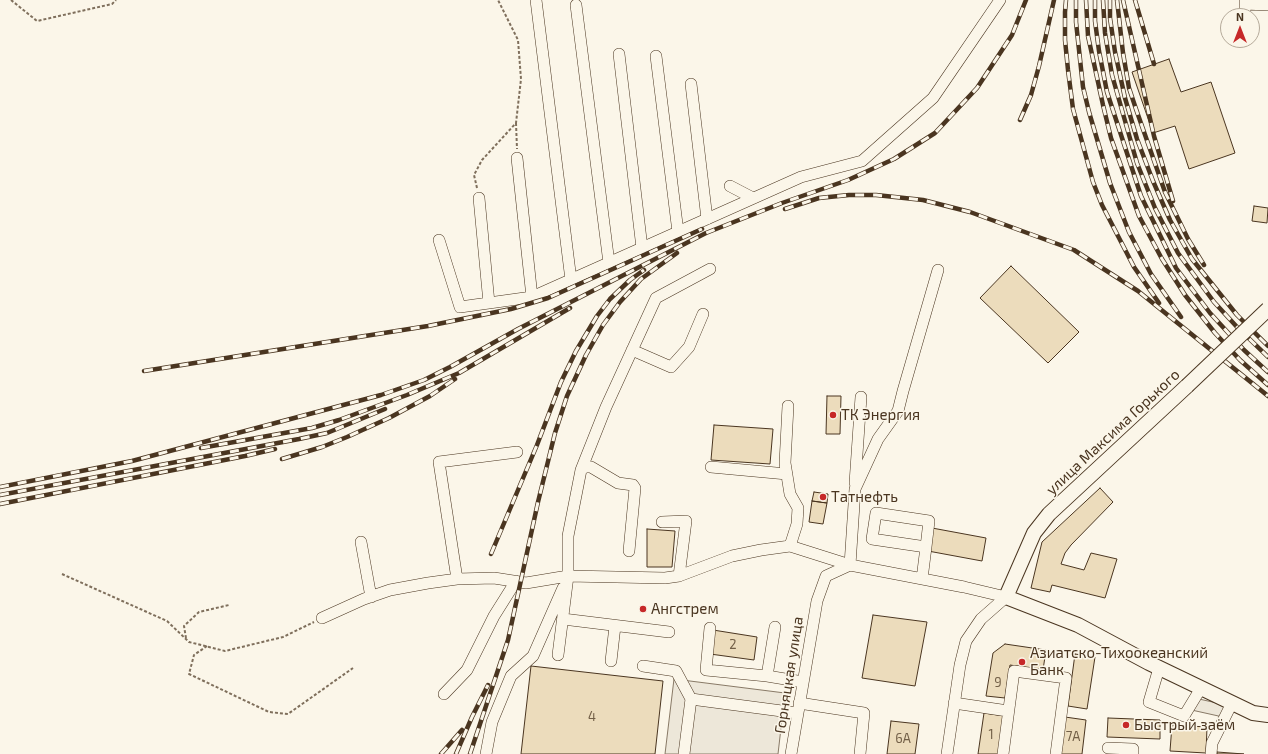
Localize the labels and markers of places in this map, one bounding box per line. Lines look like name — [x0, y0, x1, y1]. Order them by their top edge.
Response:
place label: ТК Энергия — [841, 406, 920, 424]
marker: ТК Энергия — [828, 410, 838, 420]
place label: Татнефть — [831, 488, 898, 506]
marker: Татнефть — [818, 492, 828, 502]
place label: Ангстрем — [651, 600, 719, 618]
marker: Ангстрем — [638, 604, 648, 614]
place label: Азиатско-Тихоокеанский Банк — [1030, 644, 1208, 679]
marker: Азиатско-Тихоокеанский Банк — [1017, 657, 1027, 667]
place label: Быстрый заём — [1134, 716, 1235, 734]
marker: Быстрый заём — [1121, 720, 1131, 730]

